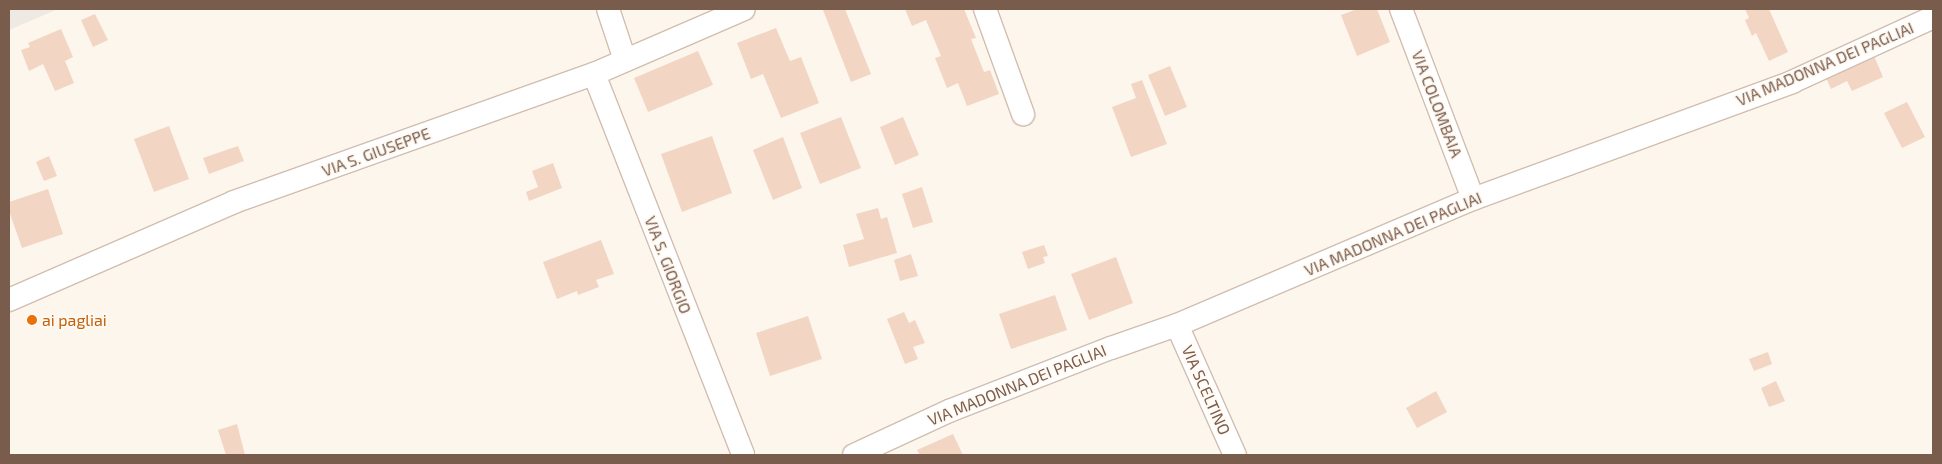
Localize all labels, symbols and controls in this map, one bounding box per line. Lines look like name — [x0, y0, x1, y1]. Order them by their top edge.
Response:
street label: VIA MADONNA DEI PAGLIAI — [1733, 18, 1917, 110]
street label: VIA COLOMBAIA — [1408, 47, 1466, 161]
street label: VIA S. GIUSEPPE — [319, 123, 433, 181]
street label: VIA MADONNA DEI PAGLIAI — [1301, 188, 1485, 280]
street label: VIA S. GIORGIO — [641, 213, 695, 317]
place label: ai pagliai — [42, 310, 107, 330]
marker: ai pagliai — [26, 314, 38, 326]
street label: VIA MADONNA DEI PAGLIAI — [925, 340, 1109, 430]
street label: VIA SCELTINO — [1178, 342, 1234, 438]

